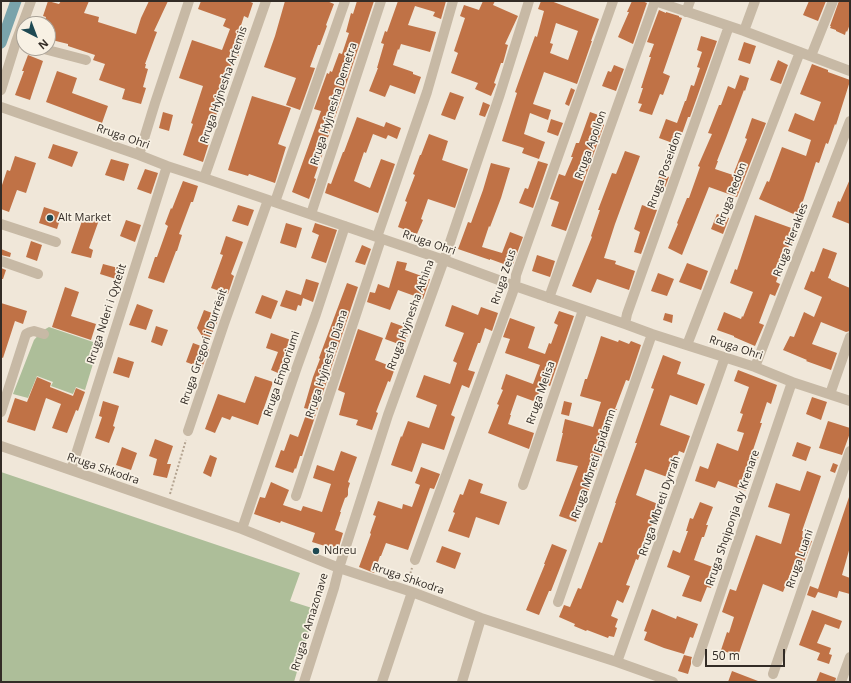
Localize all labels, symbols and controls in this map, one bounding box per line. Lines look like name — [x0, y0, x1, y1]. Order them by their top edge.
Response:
north arrow — [16, 16, 56, 56]
street label: Rruga Hyjnesha Artemis — [198, 25, 250, 145]
text: N — [35, 36, 52, 53]
street label: Rruga Hyjnesha Demetra — [308, 41, 360, 167]
street label: Rruga Apollon — [572, 109, 610, 181]
street label: Rruga Ohri — [95, 122, 151, 152]
street label: Rruga Poseidon — [645, 130, 685, 210]
street label: Rruga Redon — [714, 161, 750, 227]
street label: Rruga Herakles — [771, 201, 811, 279]
place label: Alt Market — [58, 211, 111, 225]
marker: Alt Market — [45, 213, 55, 223]
street label: Rruga Ohri — [401, 228, 457, 258]
street label: Rruga Zeus — [489, 248, 519, 306]
street label: Rruga Hyjnesha Athina — [385, 258, 437, 372]
street label: Rruga Nderi i Qytetit — [85, 262, 129, 366]
street label: Rruga Gregori i Durrësit — [178, 287, 230, 407]
street label: Rruga Hyjnesha Diana — [303, 308, 351, 420]
street label: Rruga Emporiumi — [261, 329, 303, 419]
street label: Rruga Ohri — [708, 333, 764, 363]
street label: Rruga Melisa — [524, 360, 558, 426]
street label: Rruga Mbreti Epidamn — [569, 407, 619, 521]
street label: Rruga Shqiponja dy Krenare — [703, 448, 763, 588]
street label: Rruga Shkodra — [65, 450, 141, 488]
street label: Rruga Mbreti Dyrrah — [637, 454, 683, 558]
street label: Rruga Luani — [784, 528, 816, 590]
place label: Ndreu — [324, 544, 356, 558]
marker: Ndreu — [311, 546, 321, 556]
street label: Rruga Shkodra — [370, 560, 446, 598]
street label: Rruga e Amazonave — [289, 572, 331, 672]
scale bar — [707, 641, 787, 667]
text: 50 m — [712, 647, 740, 664]

